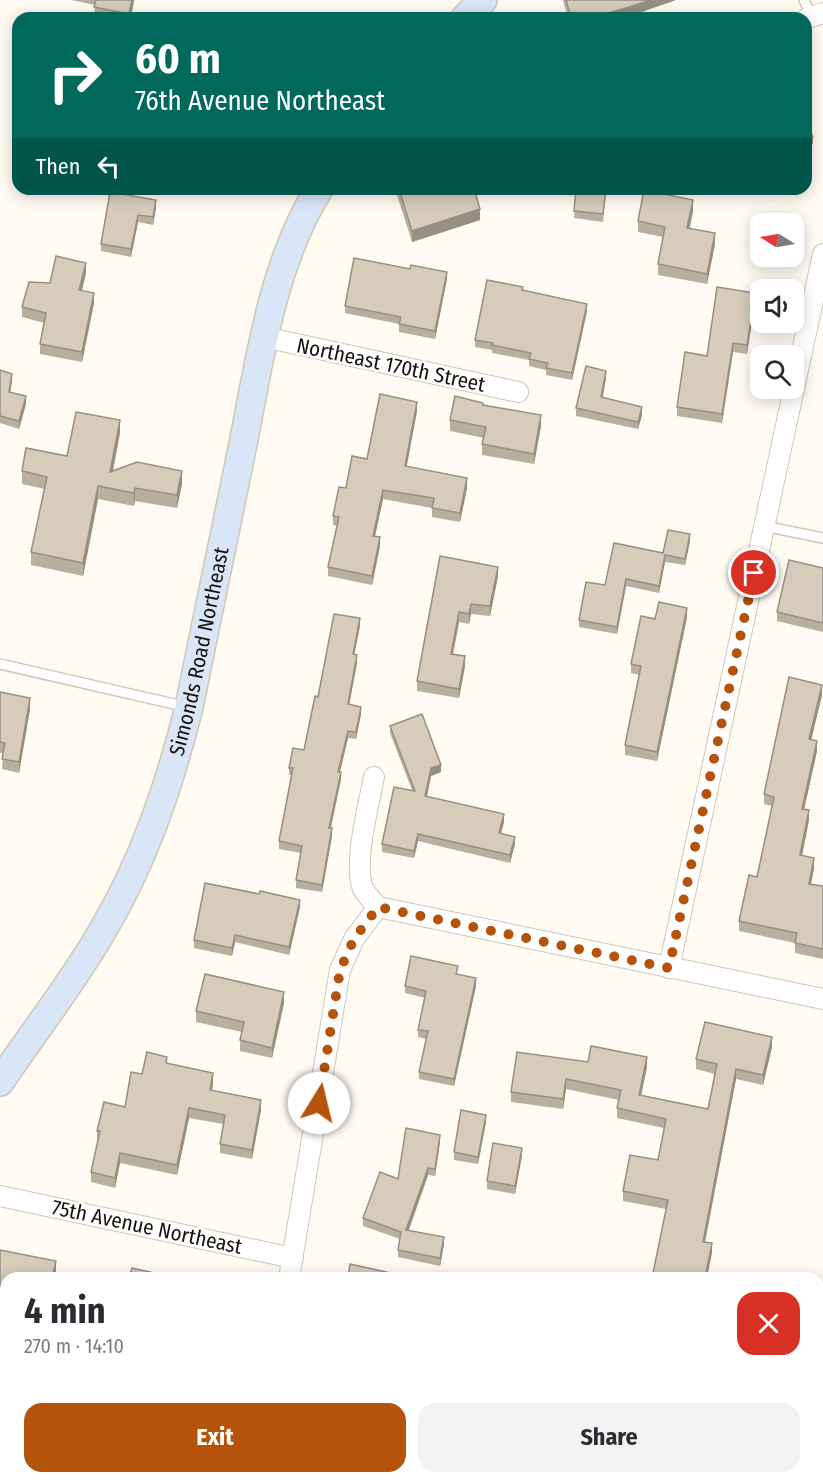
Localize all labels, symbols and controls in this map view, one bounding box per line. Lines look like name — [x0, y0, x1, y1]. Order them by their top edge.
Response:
text: 60 m — [135, 34, 221, 84]
icon: right — [36, 36, 114, 114]
text: 76th Avenue Northeast — [135, 85, 385, 117]
icon: left — [92, 150, 125, 183]
text: Then — [36, 153, 80, 180]
north arrow — [750, 213, 804, 267]
map controls — [750, 213, 804, 399]
button: sound — [750, 279, 804, 333]
street label: Northeast 170th Street — [294, 332, 488, 398]
button: search — [750, 345, 804, 399]
street label: Simonds Road Northeast — [164, 545, 235, 759]
pin — [728, 547, 779, 598]
icon: arrive — [737, 556, 770, 589]
position arrow — [287, 1071, 351, 1135]
street label: 75th Avenue Northeast — [49, 1194, 245, 1260]
text: 4 min — [24, 1289, 106, 1333]
button: close — [737, 1292, 800, 1355]
text: 270 m · 14:10 — [24, 1334, 124, 1358]
button: Exit — [24, 1403, 406, 1472]
button: Share — [418, 1403, 800, 1472]

